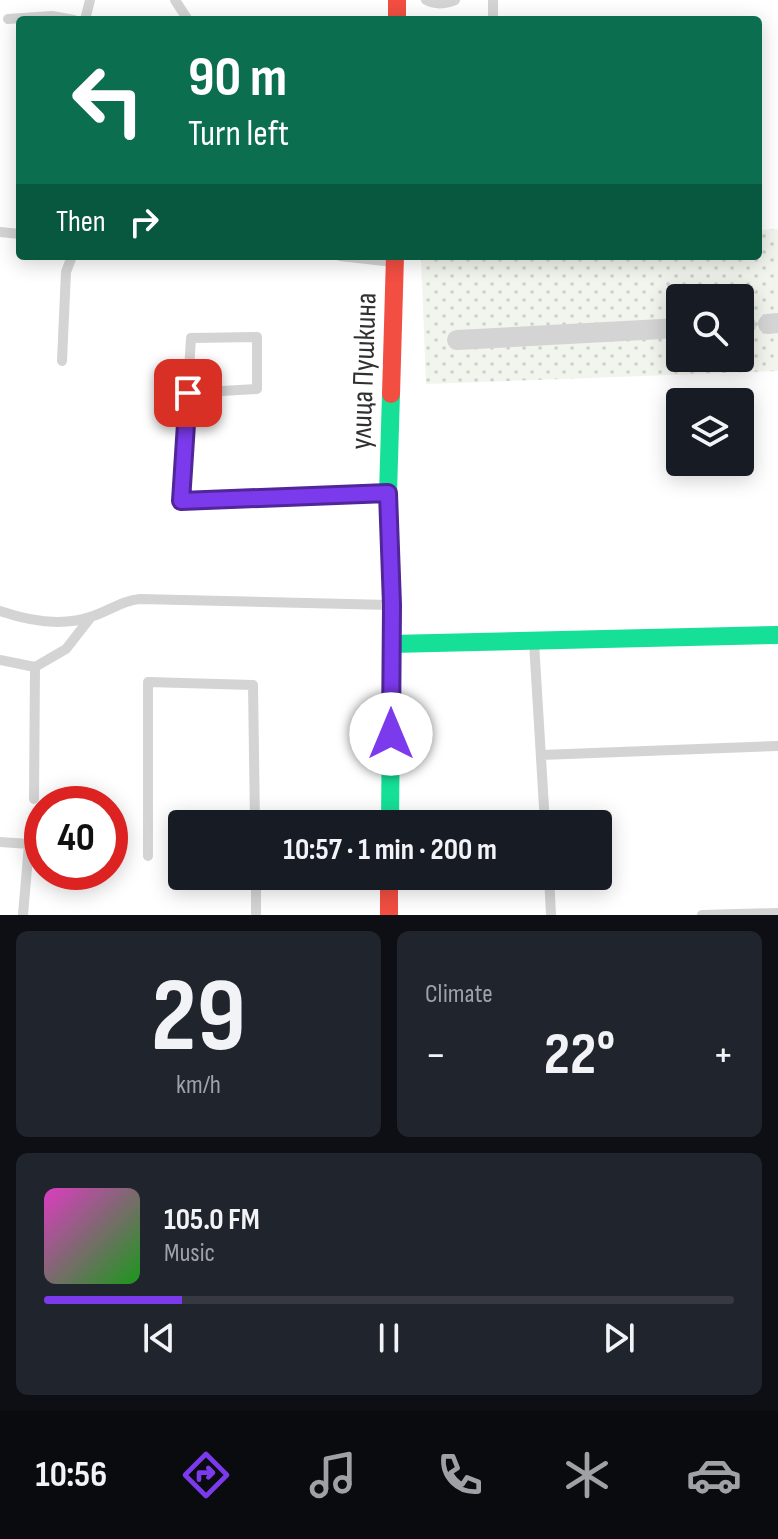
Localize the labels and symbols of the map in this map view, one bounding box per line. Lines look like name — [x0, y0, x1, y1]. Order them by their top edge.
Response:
street label: улица Пушкина — [343, 292, 385, 450]
pin — [154, 359, 222, 427]
position arrow — [349, 692, 433, 776]
speed limit sign: 40 — [24, 786, 128, 890]

